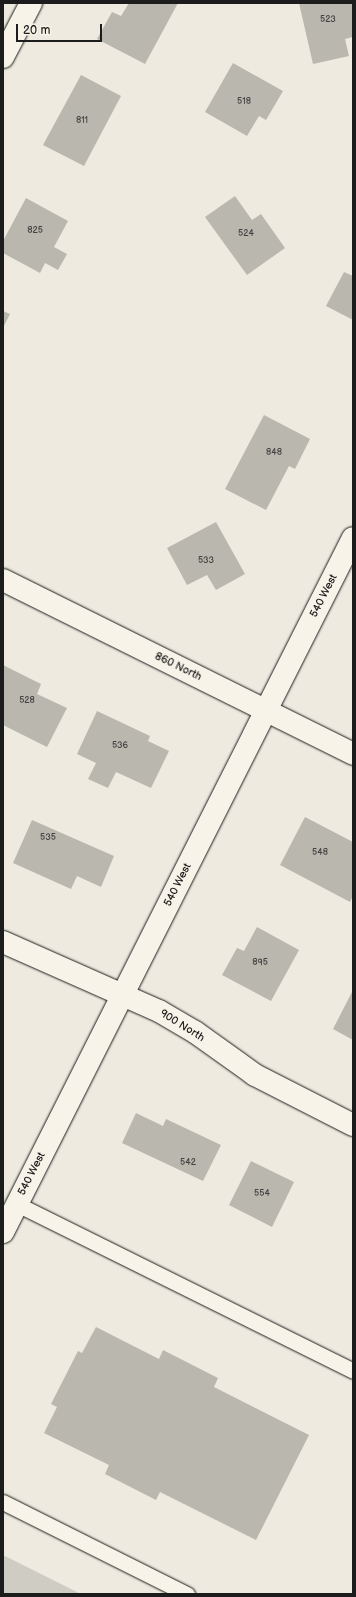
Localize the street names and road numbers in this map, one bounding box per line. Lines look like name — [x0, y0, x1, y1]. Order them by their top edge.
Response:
street label: 540 West — [307, 572, 341, 620]
street label: 860 North — [152, 650, 204, 684]
street label: 540 West — [161, 861, 195, 909]
street label: 900 North — [157, 1007, 207, 1045]
street label: 540 West — [15, 1150, 49, 1198]

